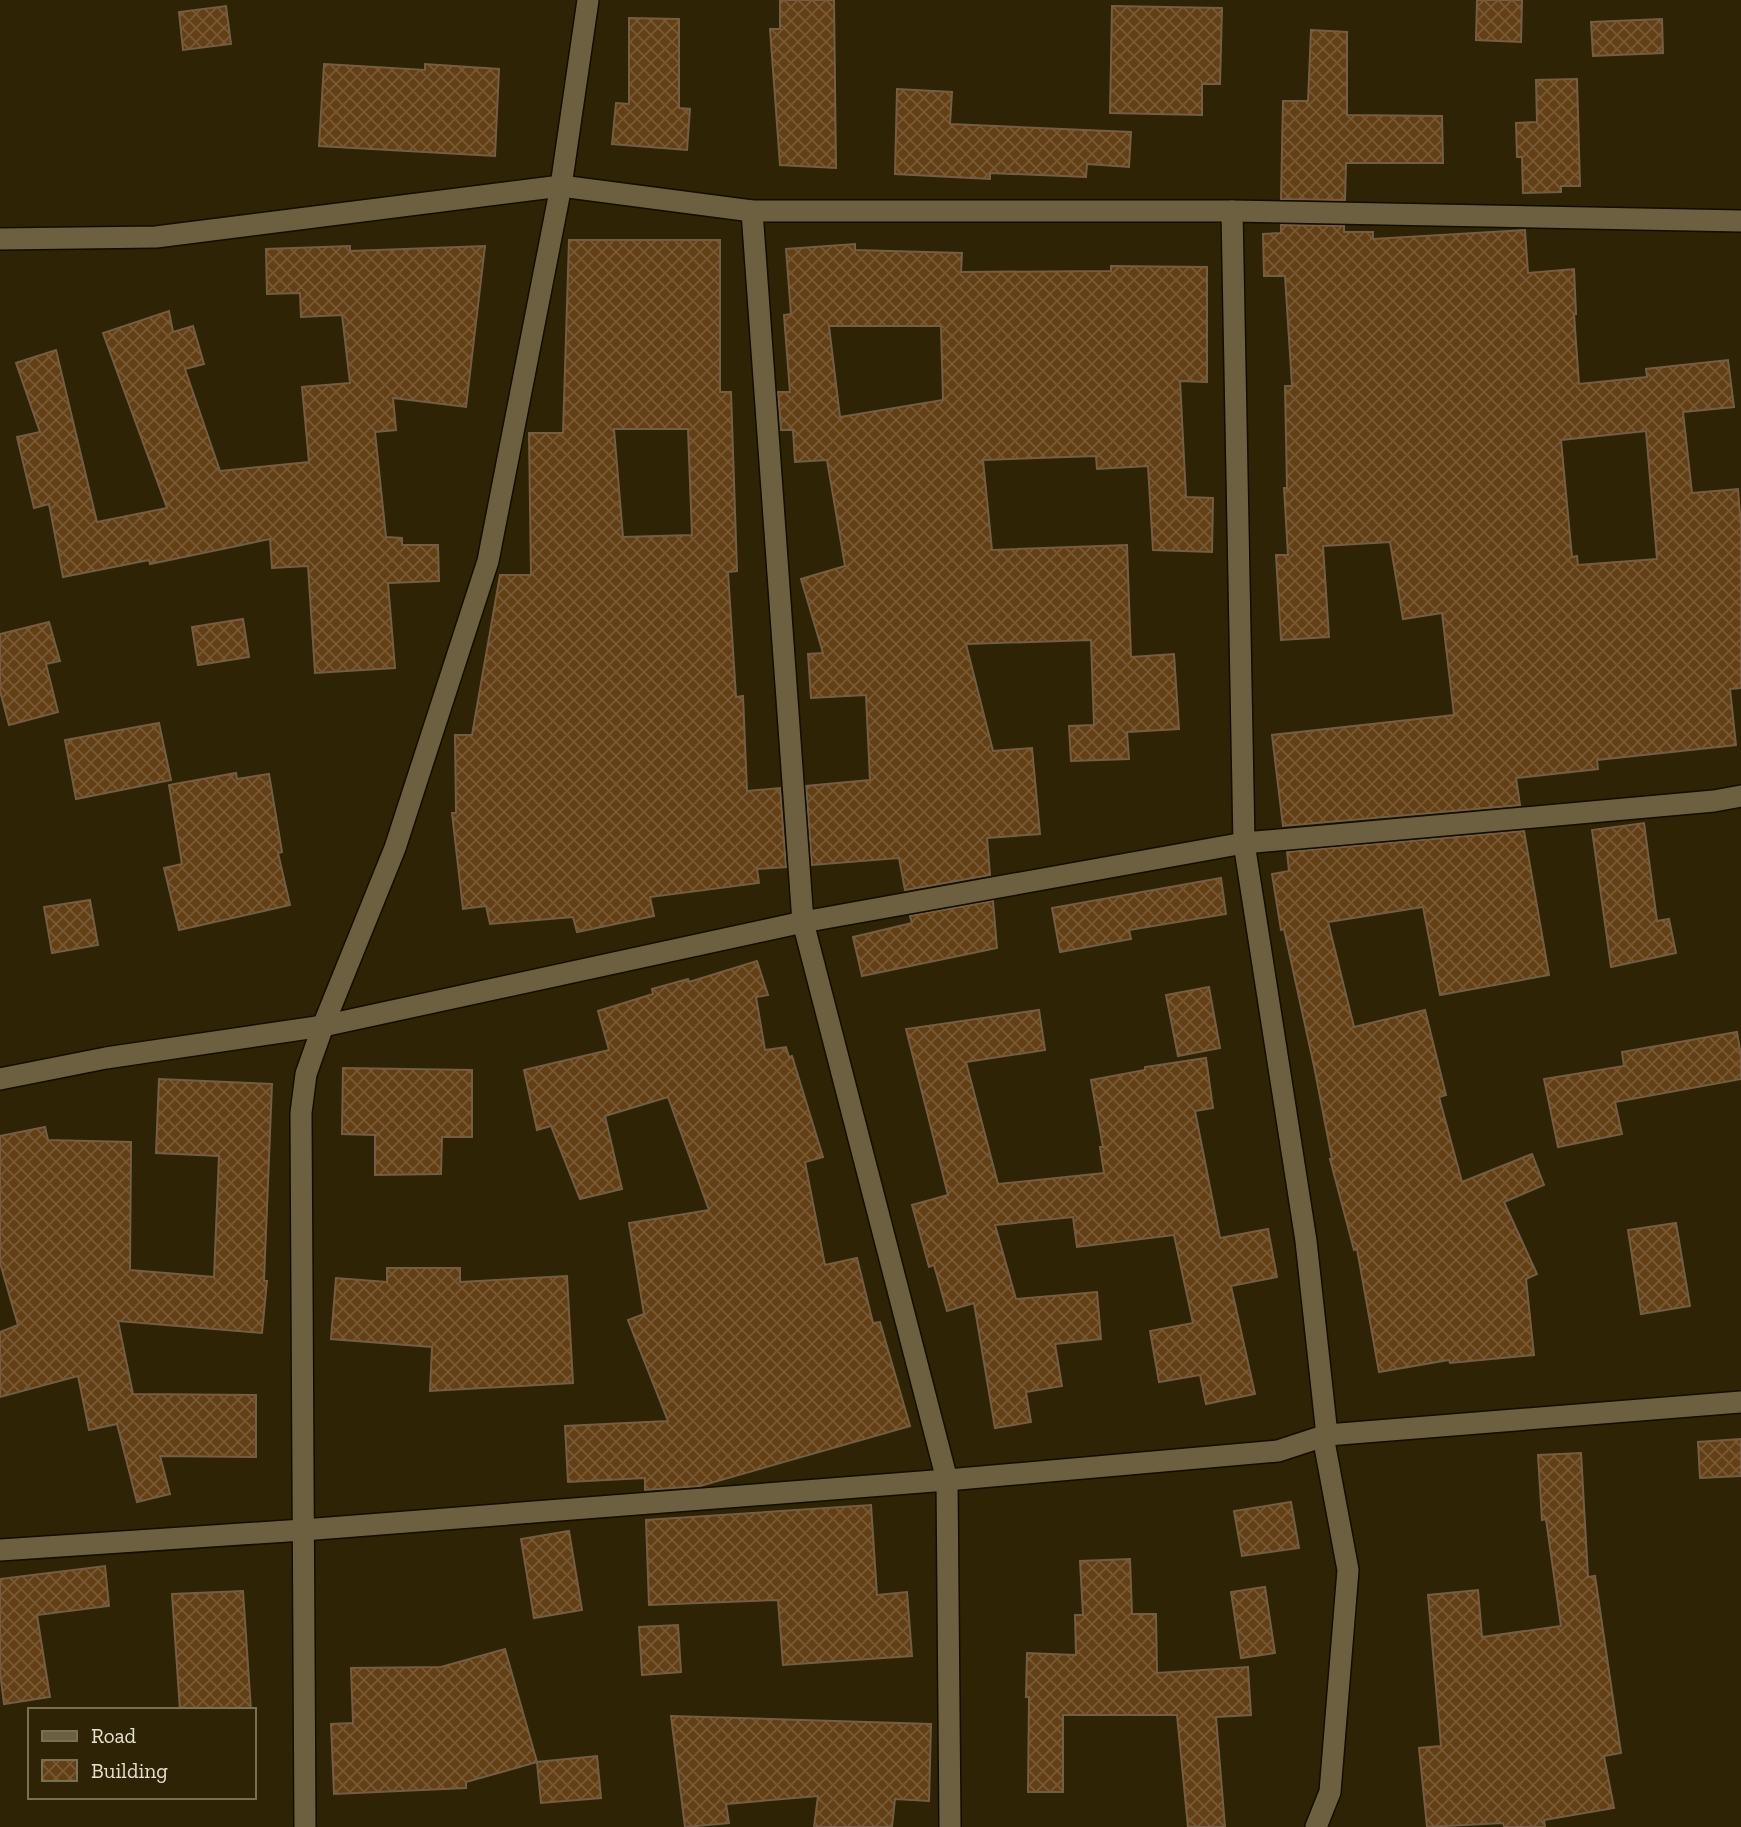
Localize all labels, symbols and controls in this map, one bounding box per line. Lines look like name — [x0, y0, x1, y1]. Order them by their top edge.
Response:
legend — [28, 1708, 256, 1799]
text: Road — [91, 1723, 137, 1748]
text: Building — [91, 1758, 168, 1783]

